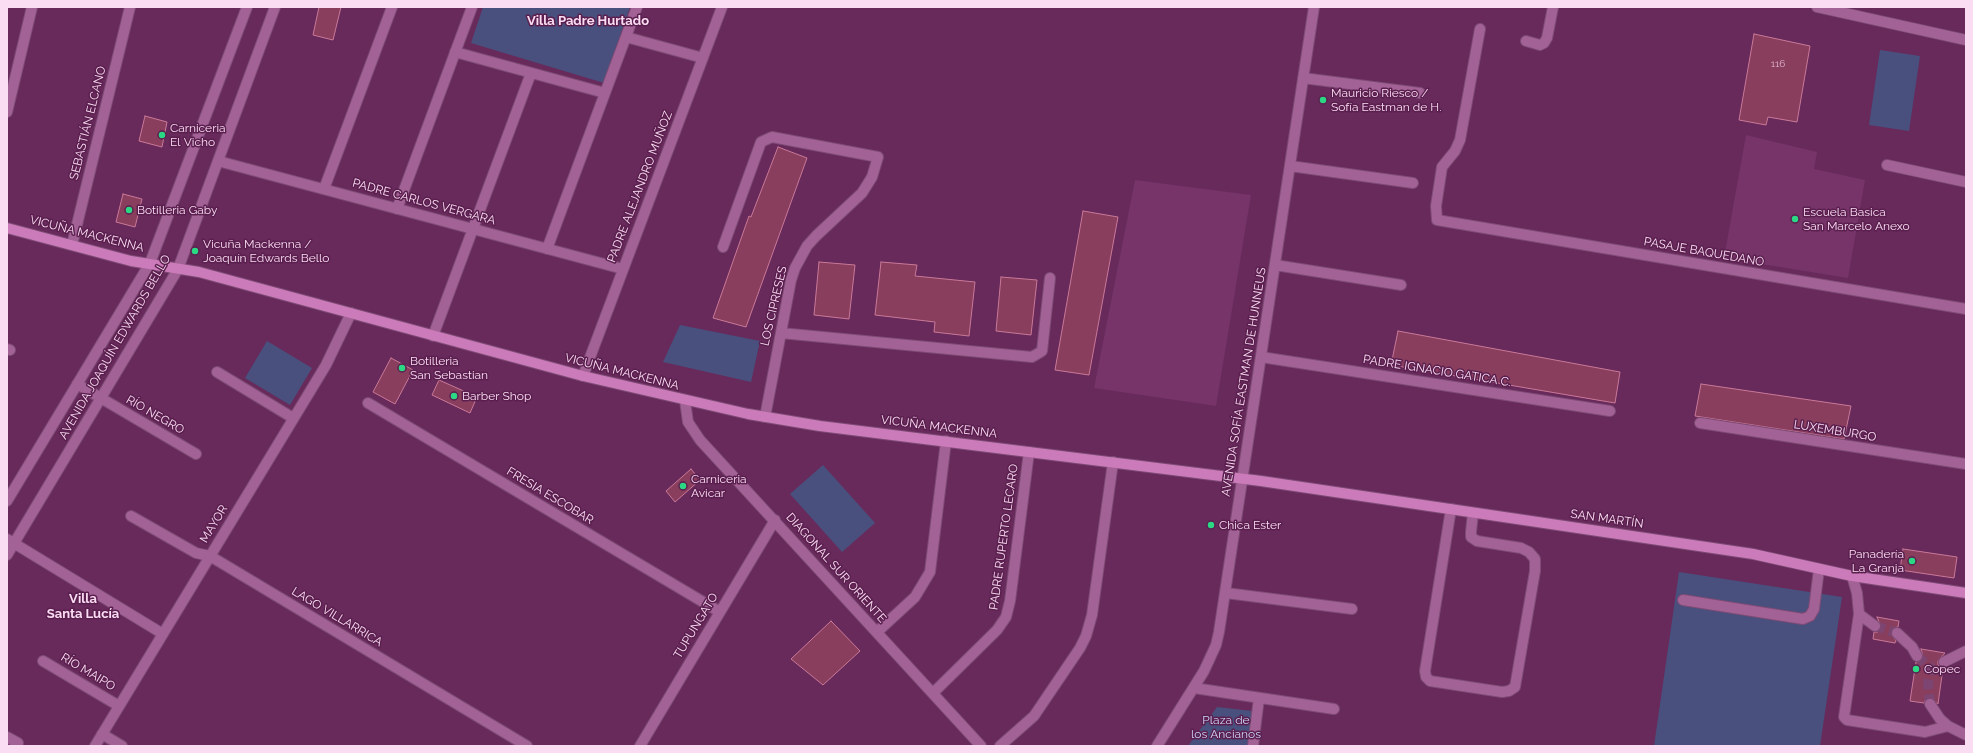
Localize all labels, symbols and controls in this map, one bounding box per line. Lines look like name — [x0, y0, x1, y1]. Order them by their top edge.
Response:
district label: Villa Padre Hurtado — [527, 13, 649, 29]
house number: 116 — [1771, 58, 1785, 70]
street label: SEBASTIÁN ELCANO — [67, 65, 109, 181]
place label: Mauricio Riesco / Sofía Eastman de H. — [1331, 86, 1441, 114]
marker: Mauricio Riesco / Sofía Eastman de H. — [1318, 95, 1328, 105]
street label: PADRE ALEJANDRO MUÑOZ — [604, 109, 676, 265]
place label: Carniceria El Vicho — [170, 121, 226, 149]
marker: Carniceria El Vicho — [157, 130, 167, 140]
street label: PADRE CARLOS VERGARA — [351, 176, 497, 228]
place label: Botilleria Gaby — [137, 203, 217, 217]
marker: Botilleria Gaby — [124, 205, 134, 215]
place label: Escuela Basica San Marcelo Anexo — [1803, 205, 1910, 233]
street label: VICUÑA MACKENNA — [28, 213, 146, 255]
marker: Escuela Basica San Marcelo Anexo — [1790, 214, 1800, 224]
street label: PASAJE BAQUEDANO — [1643, 234, 1765, 270]
place label: Vicuña Mackenna / Joaquín Edwards Bello — [203, 237, 329, 265]
marker: Vicuña Mackenna / Joaquín Edwards Bello — [190, 246, 200, 256]
street label: AVENIDA JOAQUÍN EDWARDS BELLO — [56, 252, 174, 442]
street label: LOS CIPRESES — [758, 265, 790, 347]
street label: AVENIDA SOFÍA EASTMAN DE HUNNEUS — [1219, 266, 1269, 498]
street label: VICUÑA MACKENNA — [563, 351, 681, 393]
street label: PADRE IGNACIO GATICA C. — [1362, 352, 1512, 390]
place label: Botilleria San Sebastian — [410, 354, 488, 382]
marker: Botilleria San Sebastian — [397, 363, 407, 373]
place label: Barber Shop — [462, 389, 531, 403]
marker: Barber Shop — [449, 391, 459, 401]
street label: RÍO NEGRO — [123, 393, 187, 437]
street label: VICUÑA MACKENNA — [880, 413, 998, 441]
street label: LUXEMBURGO — [1793, 417, 1877, 445]
street label: PADRE RUPERTO LECARO — [987, 463, 1021, 611]
street label: FRESIA ESCOBAR — [504, 464, 596, 528]
place label: Carniceria Avicar — [691, 472, 747, 500]
marker: Carniceria Avicar — [678, 481, 688, 491]
street label: MAYOR — [197, 502, 231, 546]
street label: SAN MARTÍN — [1570, 507, 1644, 531]
street label: DIAGONAL SUR ORIENTE — [783, 510, 889, 626]
place label: Chica Ester — [1219, 518, 1281, 532]
marker: Chica Ester — [1206, 520, 1216, 530]
place label: Panadería La Granja — [1849, 547, 1904, 575]
marker: Panadería La Granja — [1907, 556, 1917, 566]
street label: LAGO VILLARRICA — [289, 584, 385, 650]
district label: Villa Santa Lucía — [47, 591, 119, 622]
street label: TUPUNGATO — [671, 591, 721, 661]
street label: RÍO MAIPO — [58, 650, 118, 694]
place label: Copec — [1924, 662, 1960, 676]
marker: Copec — [1911, 664, 1921, 674]
park label: Plaza de los Ancianos — [1191, 713, 1261, 741]

